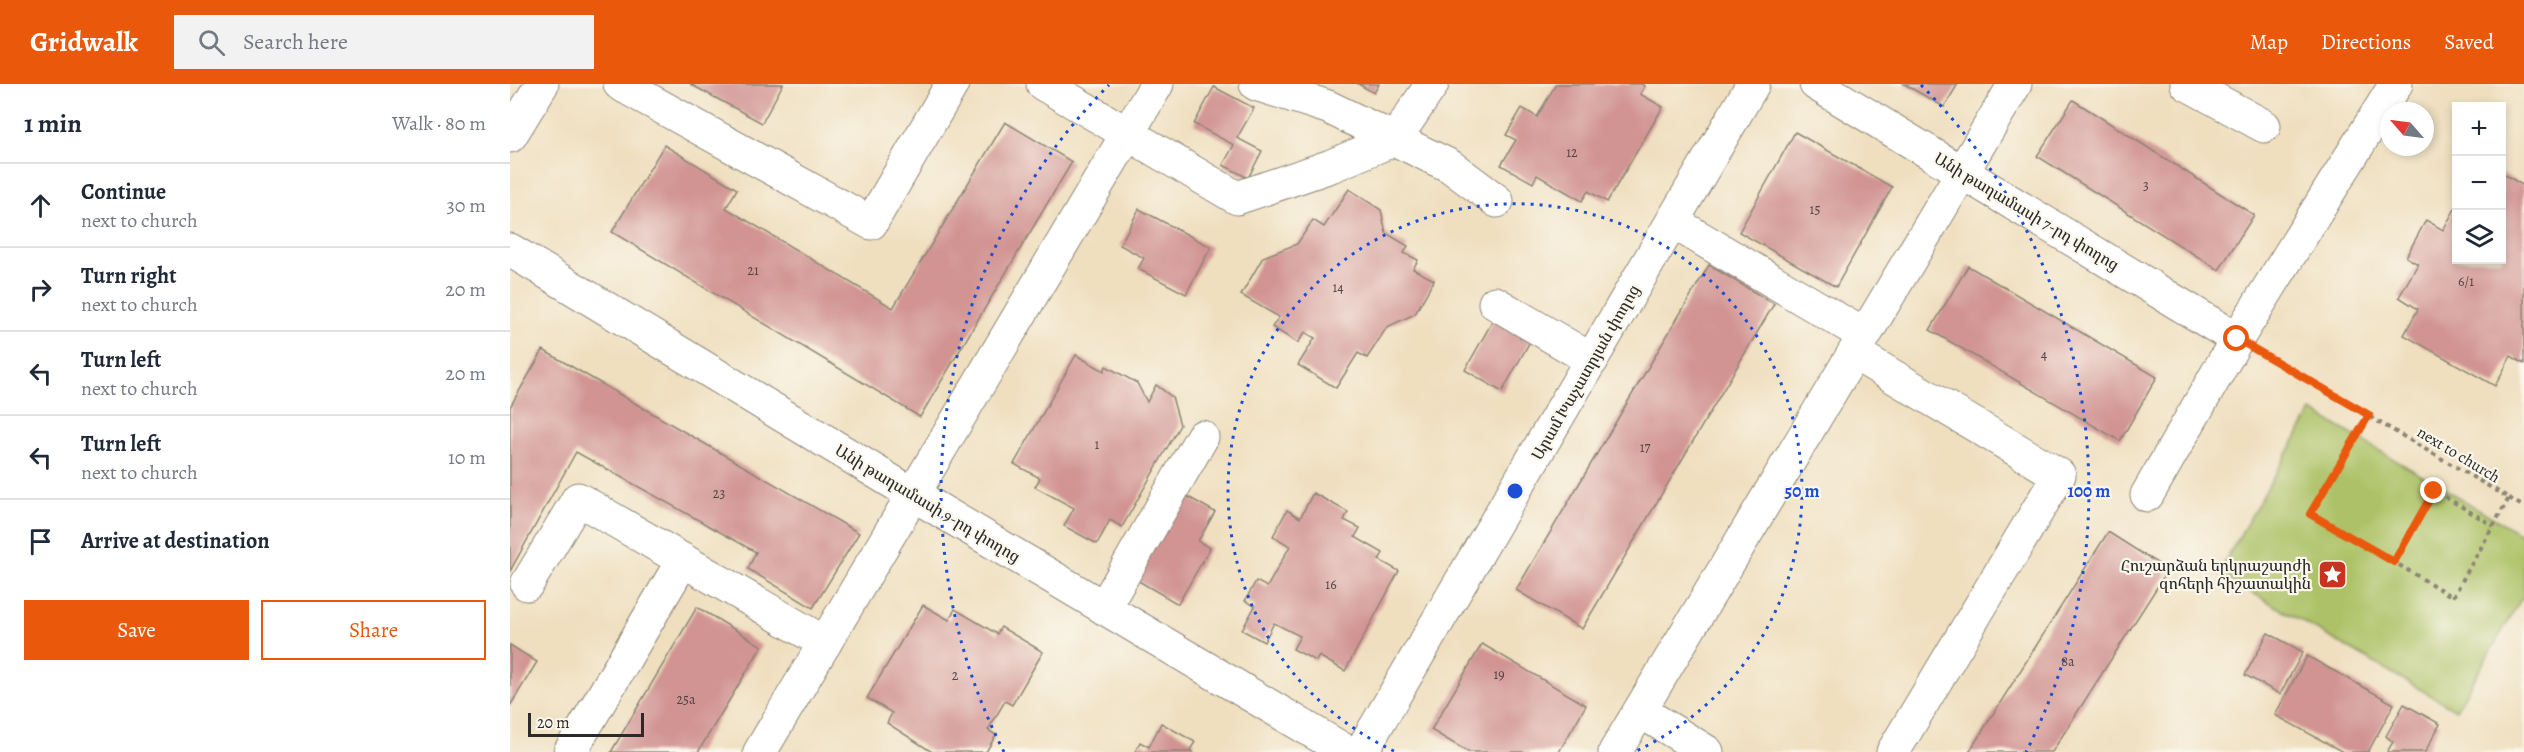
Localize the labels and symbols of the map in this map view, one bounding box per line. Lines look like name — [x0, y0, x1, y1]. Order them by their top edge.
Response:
north arrow — [2380, 102, 2434, 156]
house number: 12 — [1566, 143, 1578, 162]
street label: Անի թաղամասի 7-րդ փողոց — [1930, 148, 2123, 276]
house number: 3 — [2143, 176, 2149, 195]
house number: 15 — [1810, 200, 1820, 219]
house number: 21 — [747, 261, 759, 280]
house number: 6/1 — [2458, 272, 2474, 291]
house number: 14 — [1332, 278, 1344, 297]
street label: Արամ Խաչատրյան փողոց — [1527, 281, 1645, 464]
route start — [2223, 325, 2249, 351]
house number: 4 — [2041, 345, 2047, 364]
street label: next to church — [2413, 421, 2505, 489]
house number: 1 — [1095, 435, 1100, 454]
house number: 17 — [1640, 438, 1650, 457]
street label: Անի թաղամասի 9-րդ փողոց — [831, 440, 1024, 568]
route end — [2420, 477, 2446, 503]
text: 50 m — [1785, 479, 1819, 503]
text: 100 m — [2068, 479, 2110, 503]
centre of rings — [1505, 481, 1525, 501]
house number: 23 — [713, 484, 725, 503]
place label: Հուշարձան երկրաշարժի զոհերի հիշատակին — [2121, 555, 2311, 595]
place icon: Հուշարձան երկրաշարժի զոհերի հիշատակին — [2316, 558, 2348, 590]
house number: 16 — [1325, 575, 1337, 594]
house number: 8a — [2061, 652, 2075, 671]
house number: 19 — [1493, 665, 1505, 684]
house number: 2 — [952, 666, 959, 685]
house number: 25а — [676, 690, 696, 709]
scale bar — [528, 710, 644, 738]

